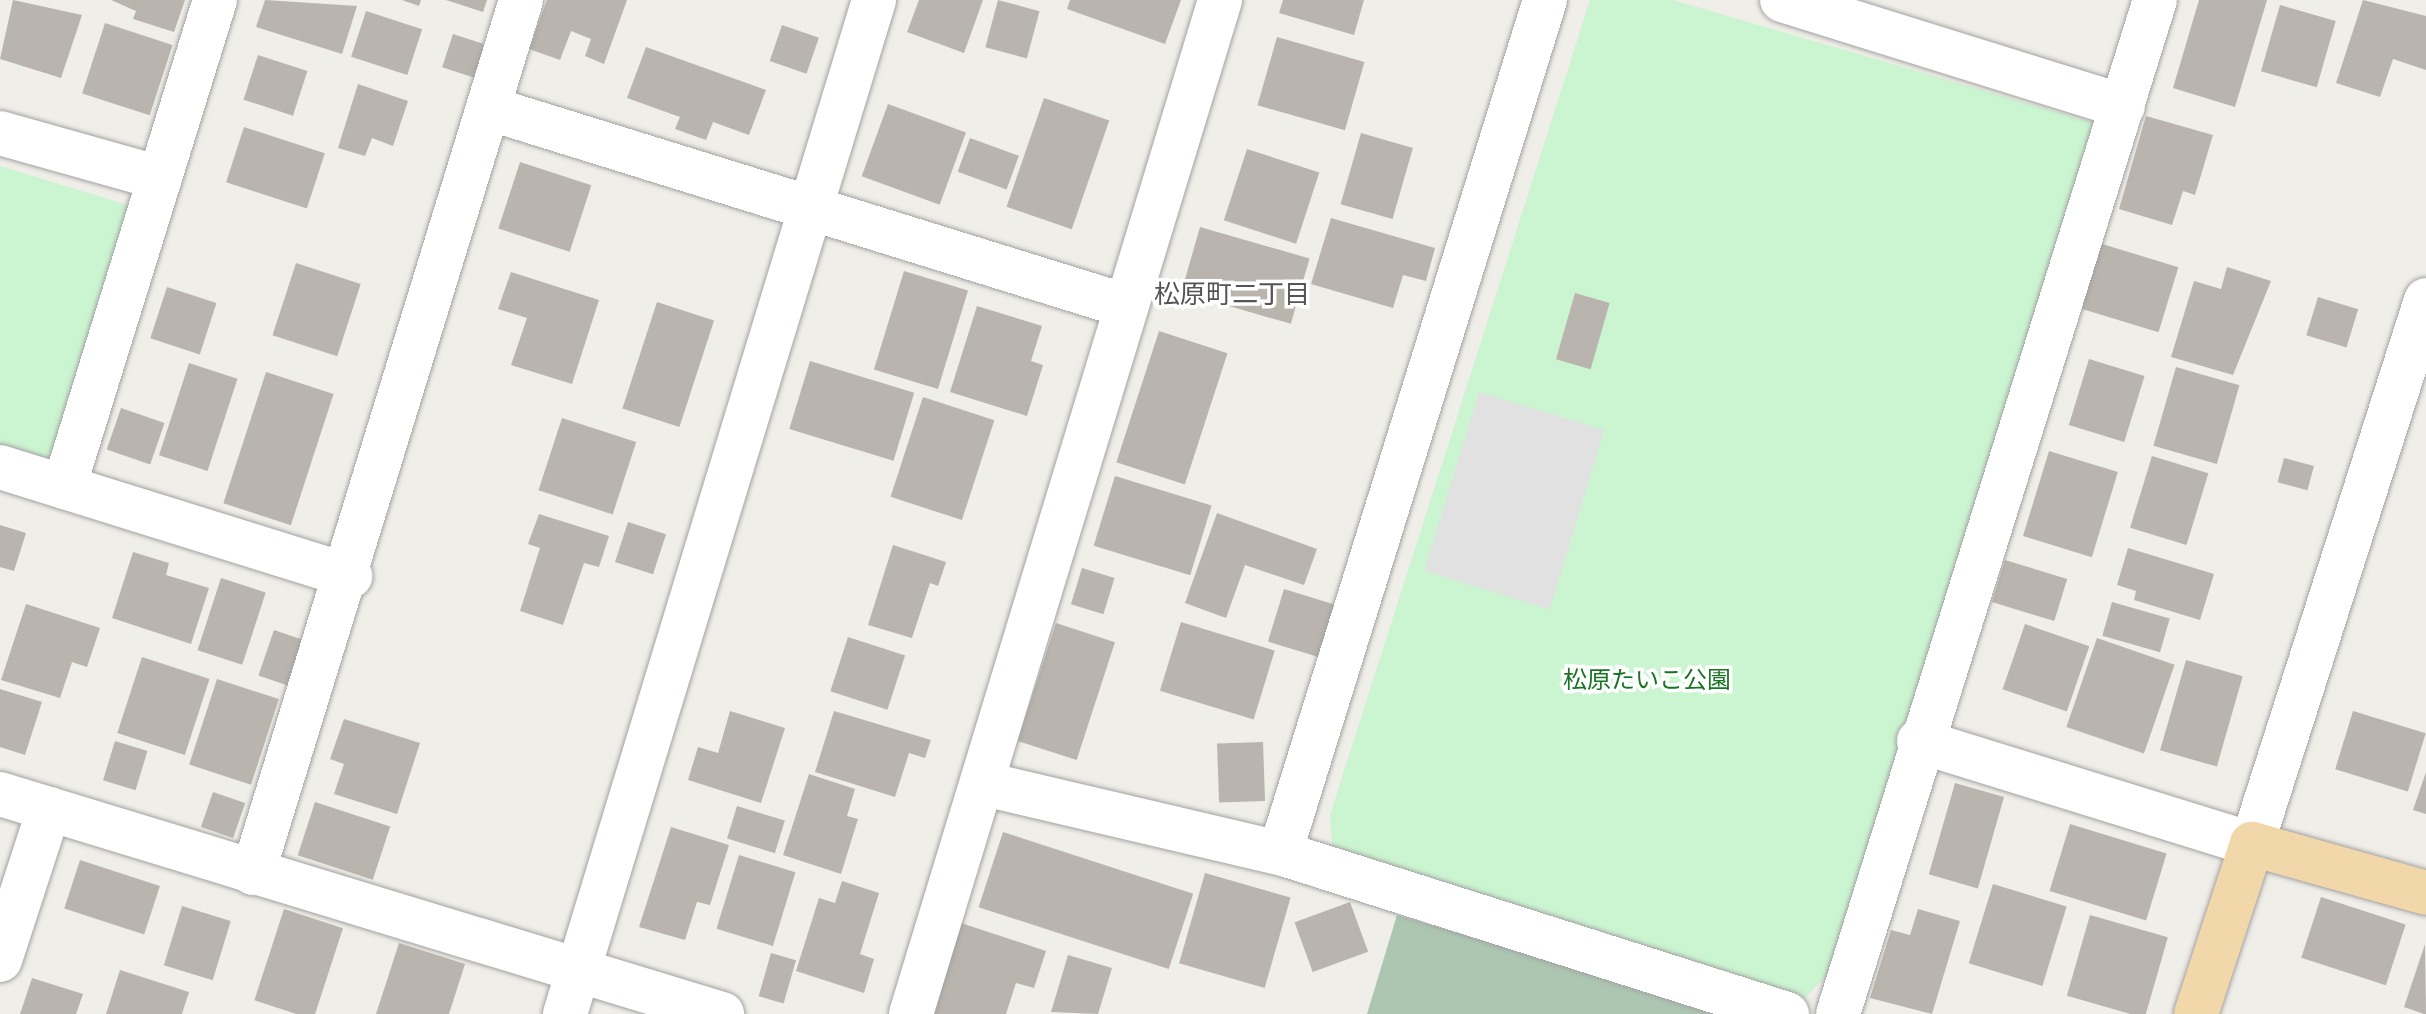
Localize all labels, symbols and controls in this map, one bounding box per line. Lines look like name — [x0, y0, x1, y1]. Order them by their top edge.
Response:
district label: 松原町二丁目 — [1154, 279, 1310, 311]
park label: 松原たいこ公園 — [1563, 667, 1731, 695]

